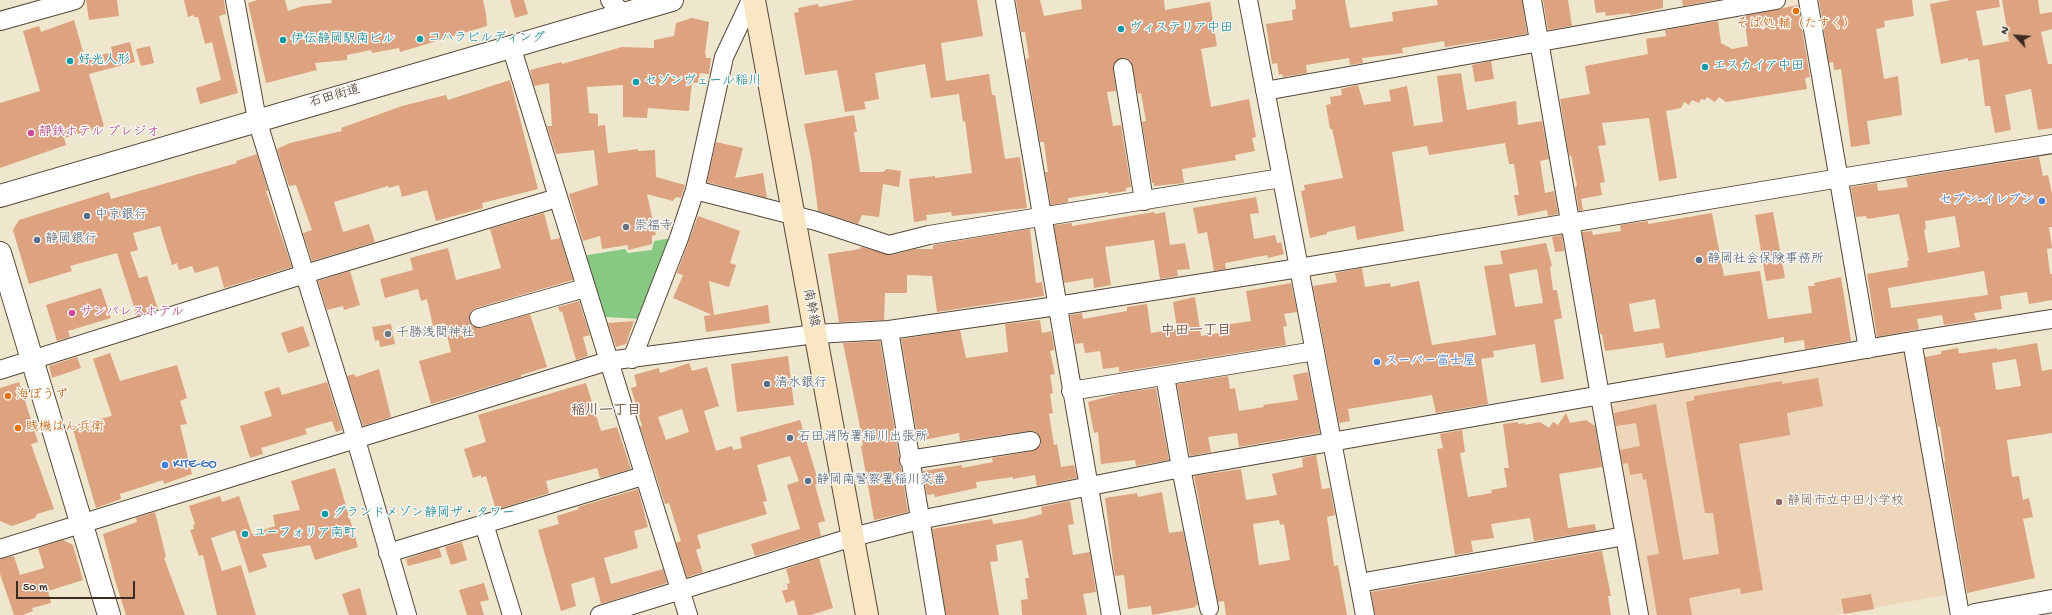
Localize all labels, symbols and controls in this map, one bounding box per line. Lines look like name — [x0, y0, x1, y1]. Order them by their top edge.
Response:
marker: そば処 輔（たすく） — [1791, 6, 1801, 16]
north arrow — [1996, 16, 2036, 56]
place label: そば処 輔（たすく） — [1736, 17, 1856, 33]
place label: ヴィステリア中田 — [1129, 21, 1233, 37]
marker: ヴィステリア中田 — [1116, 24, 1126, 34]
text: N — [1998, 25, 2012, 37]
place label: コハラビルディング — [428, 31, 545, 47]
place label: 伊伝静岡駅南ビル — [291, 32, 395, 48]
marker: コハラビルディング — [415, 34, 425, 44]
marker: 伊伝静岡駅南ビル — [278, 35, 288, 45]
place label: 好光人形 — [78, 53, 130, 69]
marker: 好光人形 — [65, 56, 75, 66]
place label: エスカイア中田 — [1713, 59, 1804, 75]
marker: エスカイア中田 — [1700, 62, 1710, 72]
place label: セゾンヴェール稲川 — [644, 74, 761, 90]
marker: セゾンヴェール稲川 — [631, 77, 641, 87]
street label: 石田街道 — [308, 82, 362, 112]
place label: 靜鉄ホテル プレジオ — [39, 125, 159, 141]
marker: 靜鉄ホテル プレジオ — [26, 128, 36, 138]
place label: セブン-イレブン — [1939, 193, 2034, 209]
marker: セブン-イレブン — [2037, 196, 2047, 206]
place label: 中京銀行 — [95, 208, 147, 224]
marker: 中京銀行 — [82, 211, 92, 221]
place label: 崇福寺 — [634, 219, 673, 235]
marker: 崇福寺 — [621, 222, 631, 232]
place label: 静岡銀行 — [45, 232, 97, 248]
marker: 静岡銀行 — [32, 235, 42, 245]
place label: 静岡社会保険事務所 — [1707, 252, 1824, 268]
marker: 静岡社会保険事務所 — [1694, 255, 1704, 265]
street label: 南幹線 — [799, 287, 821, 329]
place label: サンパレスホテル — [80, 305, 184, 321]
marker: サンパレスホテル — [67, 308, 77, 318]
district label: 中田一丁目 — [1161, 324, 1231, 340]
place label: 千勝浅間神社 — [396, 326, 474, 342]
marker: 千勝浅間神社 — [383, 329, 393, 339]
place label: スーパー富士屋 — [1385, 354, 1475, 370]
marker: スーパー富士屋 — [1372, 357, 1382, 367]
place label: 清水銀行 — [775, 376, 827, 392]
marker: 清水銀行 — [762, 379, 772, 389]
place label: 海ぼうず — [16, 388, 68, 404]
marker: 海ぼうず — [3, 391, 13, 401]
district label: 稲川一丁目 — [571, 404, 641, 420]
place label: 賎機はん兵衛 — [26, 420, 104, 436]
marker: 賎機はん兵衛 — [13, 423, 23, 433]
place label: 石田消防署稲川出張所 — [798, 430, 928, 446]
marker: 石田消防署稲川出張所 — [785, 433, 795, 443]
place label: KITE-GO — [173, 457, 216, 473]
marker: KITE-GO — [160, 460, 170, 470]
place label: 静岡南警察署稲川交番 — [816, 473, 946, 489]
marker: 静岡南警察署稲川交番 — [803, 476, 813, 486]
place label: 静岡市立中田小学校 — [1787, 494, 1904, 510]
marker: 静岡市立中田小学校 — [1774, 497, 1784, 507]
place label: グランドメゾン静岡ザ・タワー — [333, 506, 515, 522]
marker: グランドメゾン静岡ザ・タワー — [320, 509, 330, 519]
place label: ユーフォリア南町 — [253, 526, 356, 542]
marker: ユーフォリア南町 — [240, 529, 250, 539]
scale bar — [18, 573, 137, 599]
text: 50 m — [23, 581, 48, 595]

